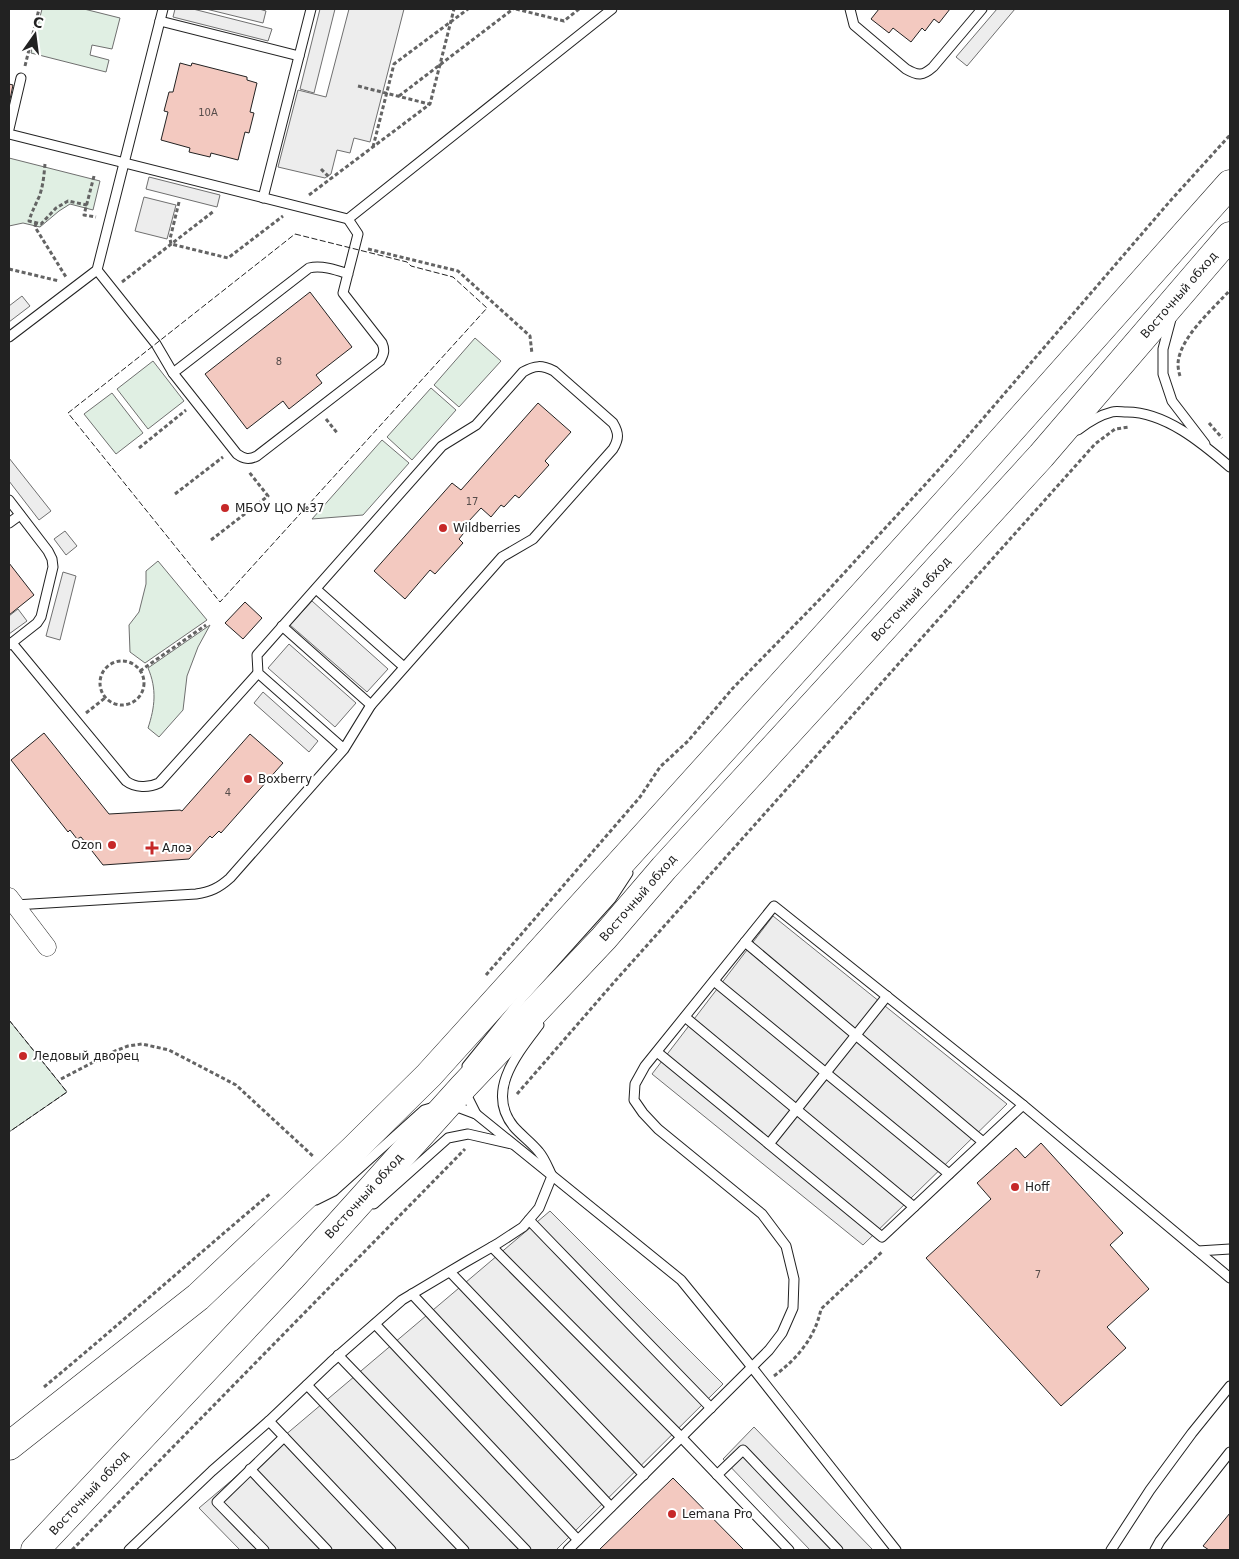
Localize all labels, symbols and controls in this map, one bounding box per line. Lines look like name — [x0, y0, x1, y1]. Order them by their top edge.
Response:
north arrow — [10, 10, 60, 60]
text: С — [31, 13, 45, 31]
house number: 10А — [198, 107, 218, 118]
street label: Восточный обход — [1138, 249, 1220, 341]
house number: 8 — [276, 356, 282, 367]
house number: 17 — [466, 496, 478, 507]
place label: МБОУ ЦО №37 — [235, 501, 324, 515]
marker: МБОУ ЦО №37 — [219, 502, 231, 514]
place label: Wildberries — [453, 521, 521, 535]
marker: Wildberries — [437, 522, 449, 534]
street label: Восточный обход — [868, 554, 954, 644]
place label: Boxberry — [258, 772, 312, 786]
marker: Boxberry — [242, 773, 254, 785]
house number: 4 — [225, 787, 231, 798]
place label: Ozon — [71, 838, 102, 852]
marker: Ozon — [106, 839, 118, 851]
place label: Алоэ — [162, 841, 192, 855]
marker: Алоэ — [146, 842, 158, 854]
street label: Восточный обход — [597, 852, 679, 944]
place label: Ледовый дворец — [33, 1049, 139, 1063]
marker: Ледовый дворец — [17, 1050, 29, 1062]
street label: Восточный обход — [322, 1150, 406, 1242]
place label: Hoff — [1025, 1180, 1050, 1194]
marker: Hoff — [1009, 1181, 1021, 1193]
house number: 7 — [1035, 1269, 1041, 1280]
street label: Восточный обход — [46, 1448, 132, 1538]
place label: Lemana Pro — [682, 1507, 753, 1521]
marker: Lemana Pro — [666, 1508, 678, 1520]

